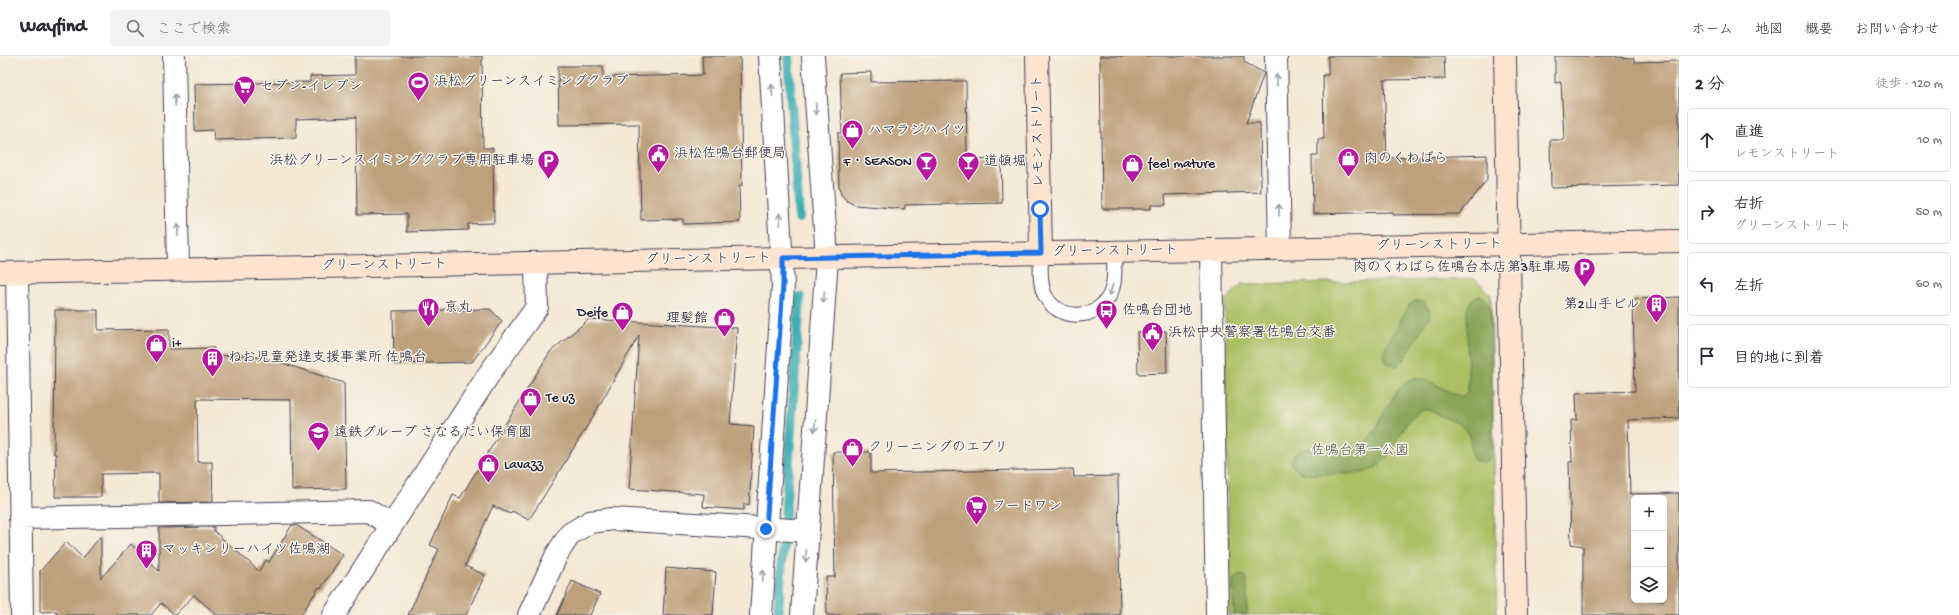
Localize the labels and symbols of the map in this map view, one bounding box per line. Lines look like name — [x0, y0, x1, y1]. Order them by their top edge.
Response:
sports icon: 浜松グリーンスイミングクラブ — [406, 69, 432, 102]
supermarket icon: セブン-イレブン — [232, 74, 258, 107]
place label: 浜松グリーンスイミングクラブ — [434, 74, 629, 91]
street label: レモンストリート — [1030, 74, 1048, 188]
one-way arrow — [1273, 74, 1281, 87]
place label: セブン-イレブン — [260, 79, 362, 96]
one-way arrow — [768, 83, 775, 96]
one-way arrow — [171, 94, 179, 107]
one-way arrow — [813, 102, 820, 115]
shop icon: ハマラジハイツ — [839, 118, 865, 151]
place label: ハマラジハイツ — [868, 123, 966, 140]
public building icon: 浜松佐鳴台郵便局 — [645, 141, 671, 174]
place label: 浜松佐鳴台郵便局 — [674, 146, 786, 163]
shop icon: 肉のくわばら — [1336, 146, 1362, 179]
parking icon: 浜松グリーンスイミングクラブ専用駐車場 — [536, 148, 562, 181]
bar icon: F・SEASON — [914, 149, 940, 182]
bar icon: 道頓堀 — [956, 149, 982, 182]
shop icon: feel mature — [1120, 151, 1146, 184]
place label: 肉のくわばら — [1364, 151, 1448, 168]
place label: 浜松グリーンスイミングクラブ専用駐車場 — [269, 153, 534, 170]
place label: F・SEASON — [842, 154, 912, 171]
place label: 道頓堀 — [984, 154, 1026, 171]
place label: feel mature — [1147, 156, 1216, 173]
route start — [1031, 200, 1049, 218]
one-way arrow — [1275, 204, 1283, 217]
one-way arrow — [777, 213, 784, 226]
one-way arrow — [174, 224, 182, 237]
street label: グリーンストリート — [1376, 236, 1502, 256]
street label: グリーンストリート — [1052, 242, 1178, 262]
street label: グリーンストリート — [645, 250, 771, 270]
parking icon: 肉のくわばら佐鳴台本店第3駐車場 — [1572, 255, 1598, 288]
street label: グリーンストリート — [321, 256, 447, 276]
place label: 肉のくわばら佐鳴台本店第3駐車場 — [1353, 260, 1570, 277]
one-way arrow — [1107, 284, 1114, 297]
one-way arrow — [820, 290, 827, 303]
building icon: 第2山手ビル — [1643, 292, 1669, 325]
restaurant icon: 京丸 — [416, 295, 442, 328]
place label: 第2山手ビル — [1563, 297, 1640, 314]
bus stop icon: 佐鳴台団地 — [1094, 298, 1120, 331]
place label: 京丸 — [444, 300, 472, 317]
shop icon: Deife — [610, 300, 636, 333]
place label: 佐鳴台団地 — [1122, 303, 1192, 320]
place label: Deife — [576, 305, 609, 322]
shop icon: 理髪館 — [711, 306, 737, 339]
place label: 理髪館 — [666, 311, 708, 328]
public building icon: 浜松中央警察署佐鳴台交番 — [1139, 320, 1165, 353]
place label: 浜松中央警察署佐鳴台交番 — [1168, 325, 1336, 342]
shop icon: i+ — [144, 331, 170, 364]
place label: i+ — [172, 336, 182, 353]
building icon: ねお児童発達支援事業所 佐鳴台 — [200, 345, 226, 378]
place label: ねお児童発達支援事業所 佐鳴台 — [228, 350, 427, 367]
shop icon: Te uz — [517, 385, 543, 418]
place label: Te uz — [545, 390, 575, 407]
one-way arrow — [811, 419, 819, 432]
school or university icon: 遠鉄グループ さなるだい保育園 — [306, 420, 332, 453]
place label: 遠鉄グループ さなるだい保育園 — [334, 425, 532, 442]
shop icon: クリーニングのエブリ — [839, 435, 865, 468]
place label: クリーニングのエブリ — [868, 440, 1008, 457]
park label: 佐鳴台第一公園 — [1311, 443, 1409, 460]
shop icon: Lavazz — [476, 452, 502, 485]
place label: Lavazz — [504, 457, 544, 474]
supermarket icon: フードワン — [963, 494, 989, 527]
place label: フードワン — [992, 499, 1062, 516]
route end — [757, 520, 775, 538]
building icon: マッキンリーハイツ佐鳴湖 — [134, 537, 160, 570]
place label: マッキンリーハイツ佐鳴湖 — [162, 542, 330, 559]
one-way arrow — [803, 549, 810, 562]
one-way arrow — [760, 570, 767, 583]

